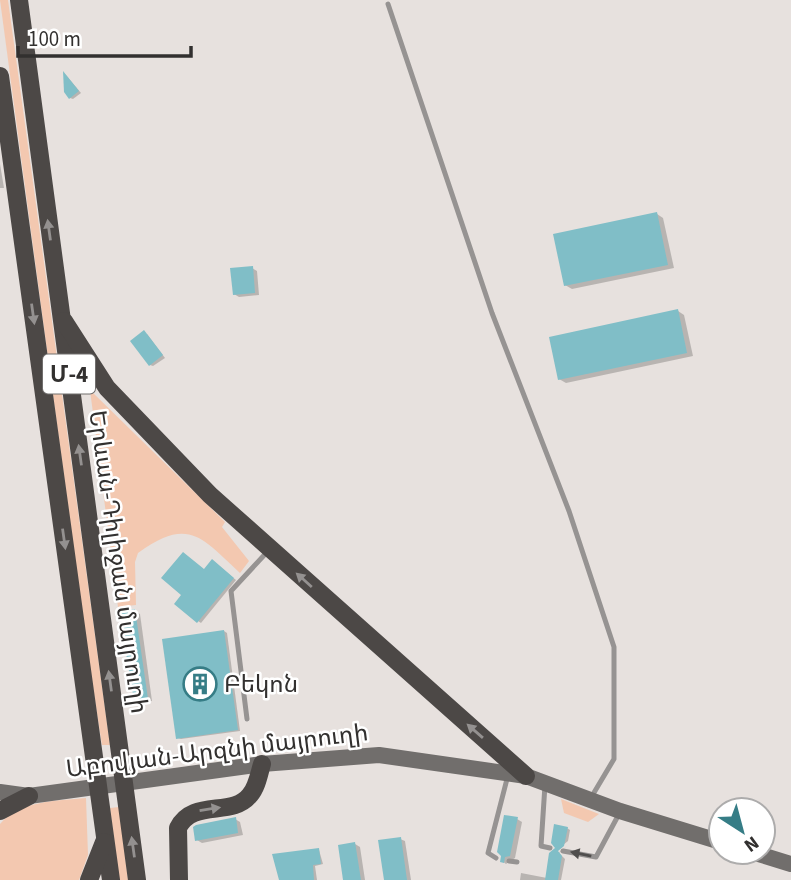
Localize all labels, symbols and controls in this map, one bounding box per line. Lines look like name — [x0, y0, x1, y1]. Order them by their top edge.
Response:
scale bar — [18, 14, 191, 58]
text: 100 m — [28, 24, 81, 54]
one-way arrow — [44, 218, 55, 240]
one-way arrow — [28, 303, 39, 325]
road number: Մ-4 — [43, 354, 95, 394]
street label: Երևան-Դիլիջան մայրուղի — [79, 408, 157, 716]
one-way arrow — [74, 444, 85, 466]
one-way arrow — [59, 528, 70, 550]
one-way arrow — [295, 572, 313, 588]
building icon: Բեկոն — [181, 665, 219, 703]
place label: Բեկոն — [224, 667, 298, 702]
one-way arrow — [104, 669, 115, 691]
street label: Աբովյան-Արզնի մայրուղի — [64, 715, 370, 787]
one-way arrow — [466, 723, 483, 739]
north arrow — [707, 796, 777, 866]
one-way arrow — [200, 803, 222, 814]
text: N — [738, 829, 764, 858]
one-way arrow — [127, 836, 138, 858]
one-way arrow — [570, 849, 592, 860]

